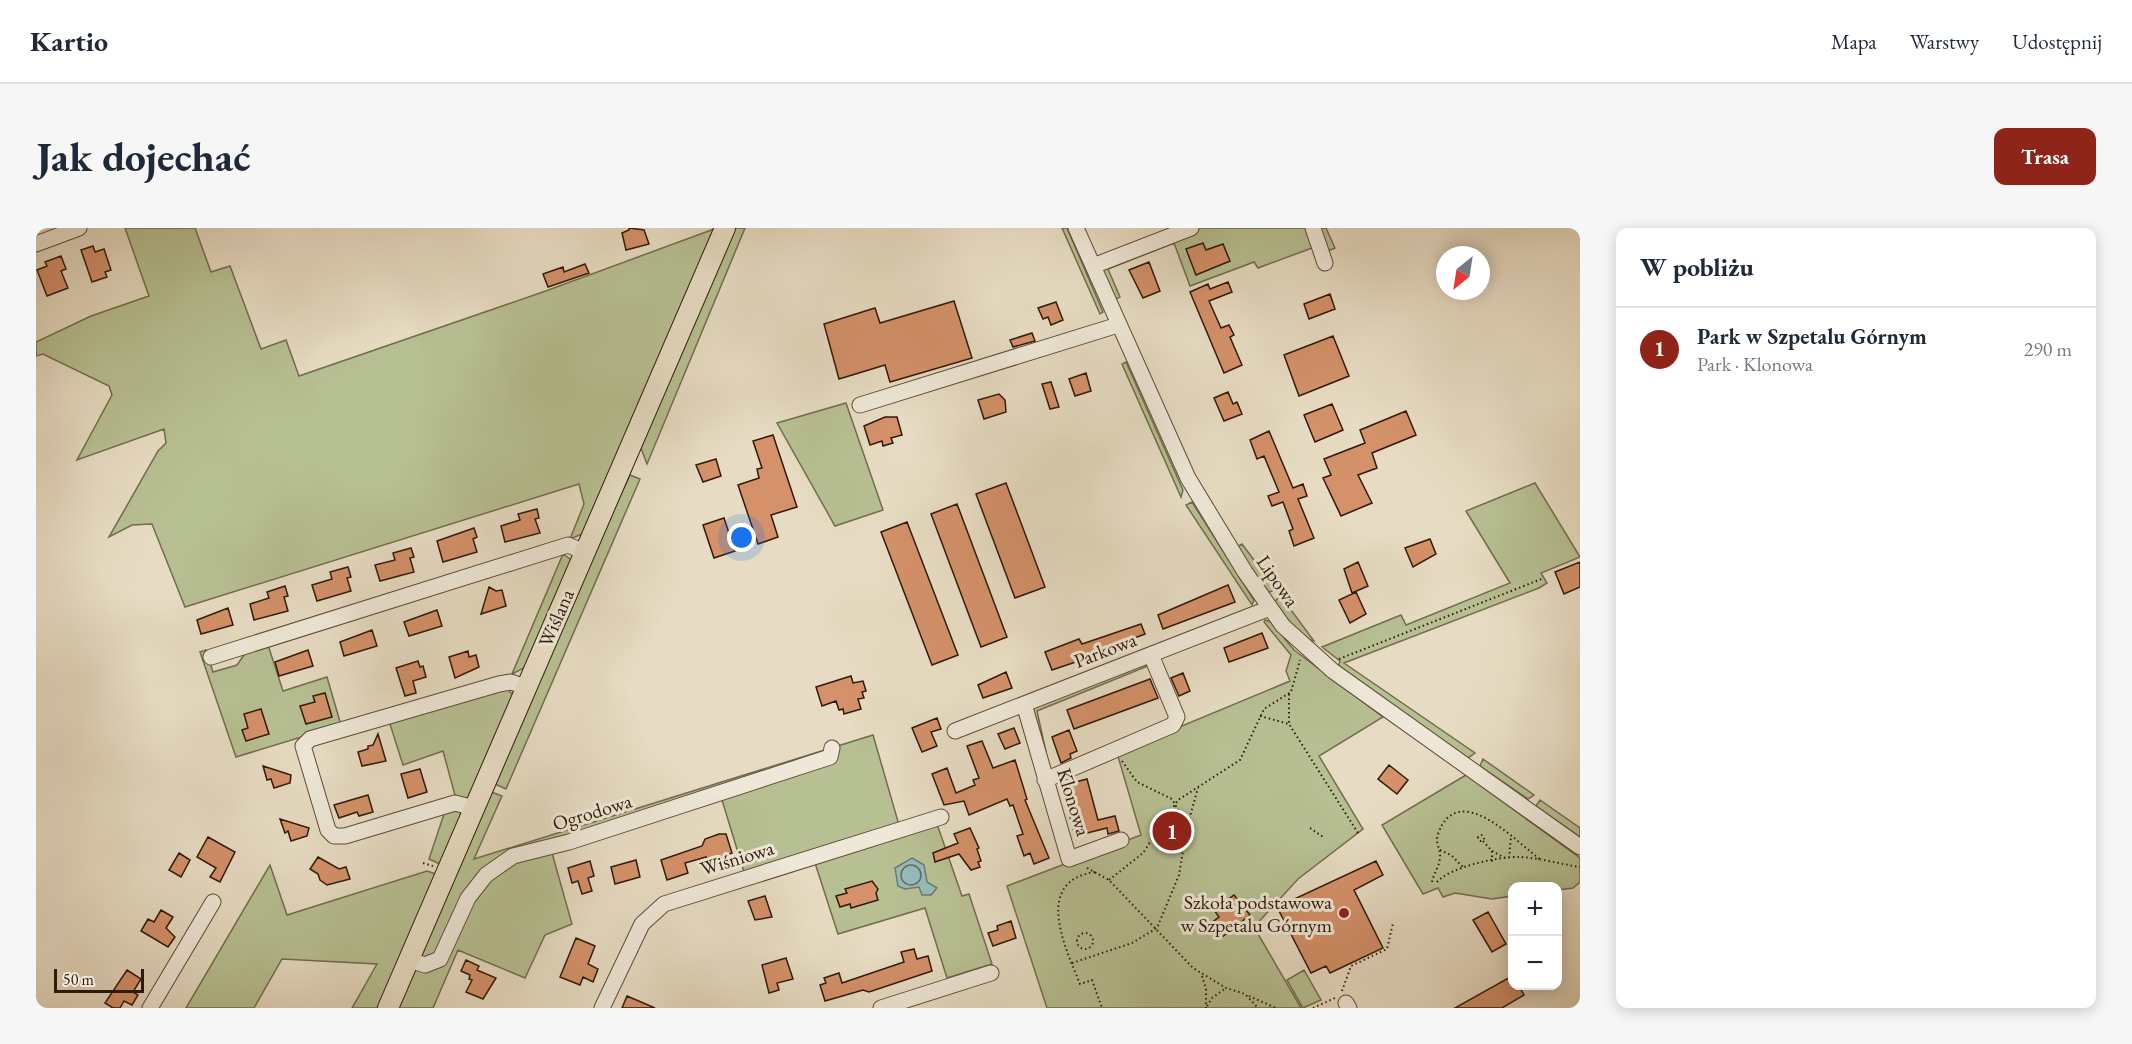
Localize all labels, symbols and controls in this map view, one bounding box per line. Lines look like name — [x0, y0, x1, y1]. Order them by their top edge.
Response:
text: Kartio — [30, 23, 108, 59]
text: Mapa — [1831, 28, 1877, 55]
text: Warstwy — [1910, 28, 1979, 55]
text: Udostępnij — [2012, 28, 2102, 55]
button: Trasa — [1994, 128, 2096, 185]
text: Jak dojechać — [36, 129, 250, 184]
north arrow — [1436, 246, 1490, 300]
text: W pobliżu — [1640, 250, 1754, 284]
text: Park w Szpetalu Górnym — [1697, 322, 1927, 351]
text: 1 — [1654, 336, 1665, 362]
text: 290 m — [2024, 336, 2072, 362]
text: Park · Klonowa — [1697, 351, 1813, 377]
your location — [727, 523, 756, 552]
street label: Lipowa — [1251, 550, 1305, 612]
street label: Wiślana — [532, 585, 580, 651]
street label: Parkowa — [1070, 626, 1140, 674]
street label: Klonowa — [1051, 765, 1097, 839]
street label: Ogrodowa — [549, 788, 635, 836]
pin: 1 — [1152, 808, 1192, 854]
street label: Wiśniowa — [697, 834, 777, 882]
map controls — [1508, 882, 1562, 990]
button: + — [1508, 882, 1562, 936]
place label: Szkoła podstawowa w Szpetalu Górnym — [1180, 889, 1332, 938]
marker: Szkoła podstawowa w Szpetalu Górnym — [1337, 906, 1351, 920]
button: − — [1508, 936, 1562, 990]
scale bar — [54, 966, 144, 994]
text: 50 m — [63, 969, 94, 990]

